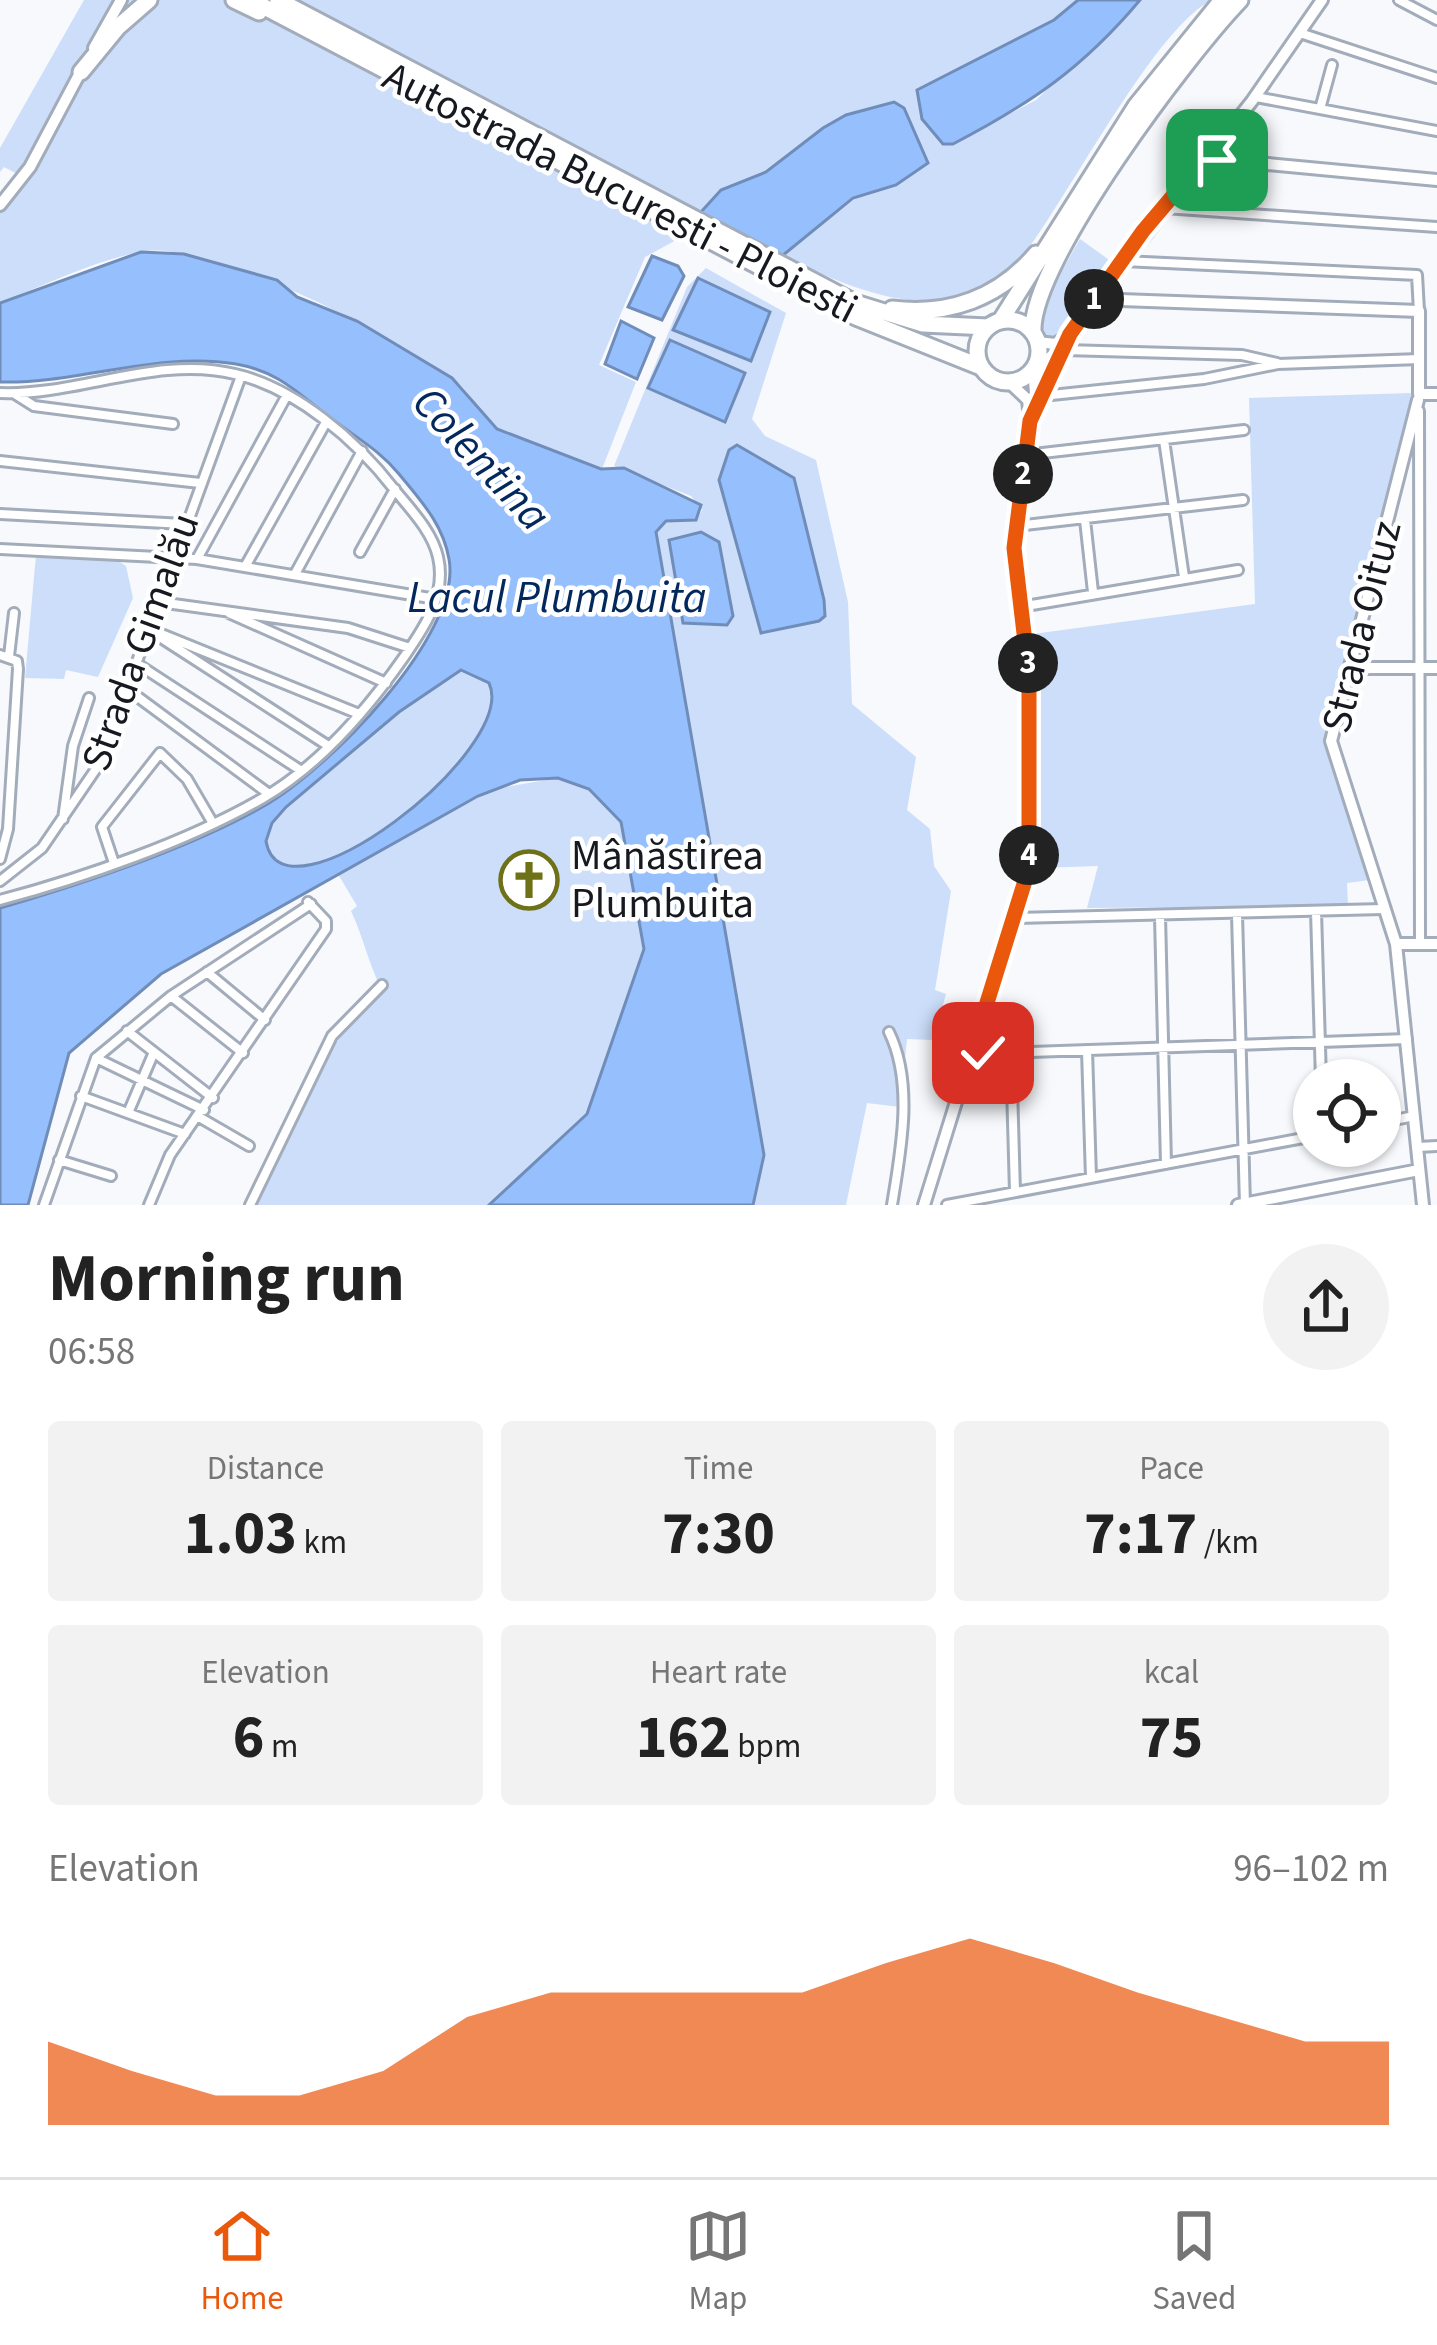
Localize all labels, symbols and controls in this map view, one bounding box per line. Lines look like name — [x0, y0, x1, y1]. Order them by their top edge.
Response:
street label: Autostrada Bucuresti - Ploiesti — [372, 47, 868, 339]
pin — [1166, 109, 1268, 211]
icon: arrive — [1184, 127, 1250, 193]
pin: 1 — [1064, 269, 1124, 329]
text: 1 — [1085, 275, 1103, 322]
water label: Colentina — [397, 372, 565, 546]
pin: 2 — [993, 444, 1053, 504]
text: 2 — [1014, 450, 1032, 497]
street label: Strada Gimalău — [67, 505, 215, 779]
street label: Strada Oituz — [1307, 515, 1417, 739]
water label: Lacul Plumbuita — [407, 566, 707, 630]
pin: 3 — [998, 633, 1058, 693]
text: 3 — [1019, 639, 1037, 686]
pin: 4 — [999, 825, 1059, 885]
place label: Mânăstirea Plumbuita — [571, 826, 764, 934]
text: 4 — [1020, 831, 1038, 878]
church icon: Mânăstirea Plumbuita — [498, 849, 560, 911]
pin — [932, 1002, 1034, 1104]
icon: check — [950, 1020, 1016, 1086]
map controls — [1293, 1059, 1401, 1167]
button: locate — [1293, 1059, 1401, 1167]
text: Morning run — [48, 1232, 405, 1326]
button: share — [1263, 1244, 1389, 1370]
text: 06:58 — [48, 1324, 135, 1380]
text: Distance — [207, 1445, 324, 1492]
text: Time — [684, 1445, 753, 1492]
text: Pace — [1139, 1445, 1204, 1492]
text: 1.03 — [184, 1492, 297, 1577]
text: 7:30 — [662, 1492, 775, 1577]
text: 7:17 — [1084, 1492, 1197, 1577]
text: km — [297, 1519, 347, 1566]
text: /km — [1197, 1519, 1259, 1566]
text: Elevation — [201, 1649, 330, 1696]
text: Heart rate — [650, 1649, 787, 1696]
text: kcal — [1144, 1649, 1199, 1696]
text: 6 — [233, 1696, 264, 1781]
text: 162 — [636, 1696, 731, 1781]
text: 75 — [1140, 1696, 1203, 1781]
text: m — [264, 1723, 298, 1770]
text: bpm — [731, 1723, 801, 1770]
text: Elevation — [48, 1841, 200, 1897]
text: 96–102 m — [1233, 1841, 1389, 1897]
tab: Home — [201, 2203, 284, 2322]
tab: Map — [685, 2203, 751, 2322]
tab: Saved — [1152, 2203, 1236, 2322]

